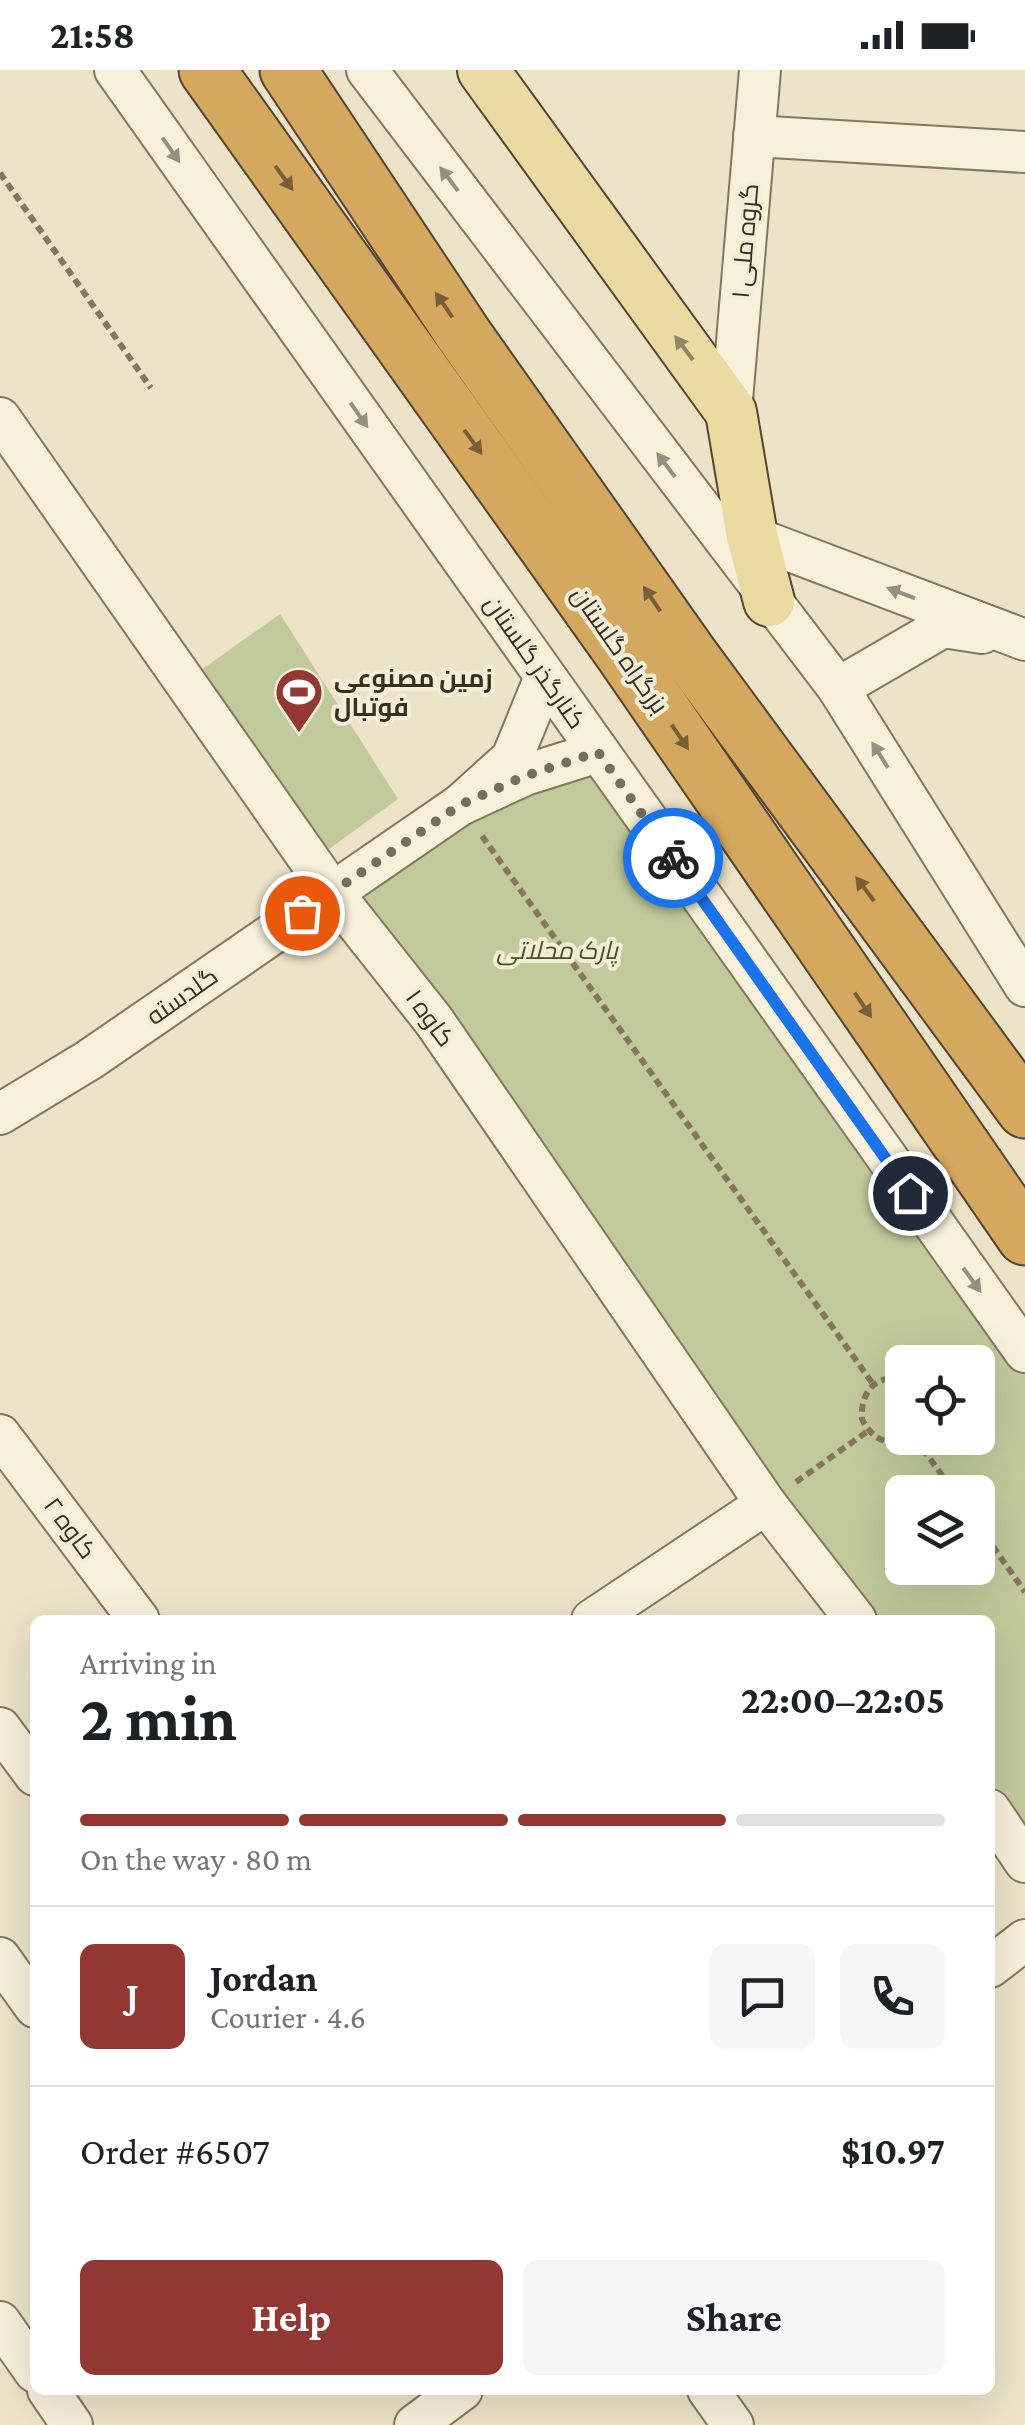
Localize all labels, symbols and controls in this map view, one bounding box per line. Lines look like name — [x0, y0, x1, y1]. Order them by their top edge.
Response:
text: 21:58 — [50, 14, 135, 56]
one-way arrow — [161, 136, 180, 163]
one-way arrow — [274, 165, 293, 191]
one-way arrow — [439, 166, 459, 192]
street label: گروه ملی ۱ — [727, 182, 764, 300]
one-way arrow — [436, 292, 454, 319]
one-way arrow — [674, 335, 694, 361]
one-way arrow — [349, 401, 368, 428]
one-way arrow — [462, 429, 482, 456]
one-way arrow — [656, 453, 677, 479]
street label: بزرگراه گلستان — [566, 581, 674, 719]
one-way arrow — [886, 584, 916, 600]
one-way arrow — [643, 586, 662, 612]
street label: کنارگذر گلستان — [478, 590, 591, 734]
place label: زمین مصنوعی فوتبال — [334, 665, 493, 722]
sports icon: زمین مصنوعی فوتبال — [273, 666, 325, 734]
one-way arrow — [670, 723, 689, 750]
one-way arrow — [872, 741, 889, 769]
courier — [623, 808, 723, 908]
icon: bike — [646, 831, 701, 886]
pin — [260, 871, 345, 956]
one-way arrow — [856, 876, 875, 902]
icon: bag — [275, 886, 330, 941]
park label: پارک محلاتی — [496, 937, 619, 967]
street label: گلدسته — [141, 962, 223, 1030]
street label: کاوه ۱ — [400, 984, 460, 1052]
one-way arrow — [853, 992, 872, 1019]
pin — [868, 1151, 953, 1236]
icon: home — [883, 1166, 938, 1221]
one-way arrow — [962, 1267, 981, 1293]
map controls — [885, 1345, 995, 1585]
button: locate — [885, 1345, 995, 1455]
button: layers — [885, 1475, 995, 1585]
street label: کاوه ۲ — [38, 1492, 102, 1564]
text: Arriving in — [80, 1645, 217, 1681]
text: 22:00–22:05 — [741, 1679, 945, 1721]
text: 2 min — [80, 1682, 237, 1754]
text: On the way · 80 m — [80, 1841, 312, 1877]
button: chat — [710, 1944, 815, 2049]
button: phone — [840, 1944, 945, 2049]
text: Jordan — [210, 1957, 318, 1999]
text: J — [126, 1975, 139, 2017]
text: Courier · 4.6 — [210, 1999, 366, 2035]
text: Order #6507 — [80, 2130, 270, 2172]
text: $10.97 — [841, 2130, 945, 2172]
button: Help — [80, 2260, 503, 2375]
button: Share — [523, 2260, 945, 2375]

